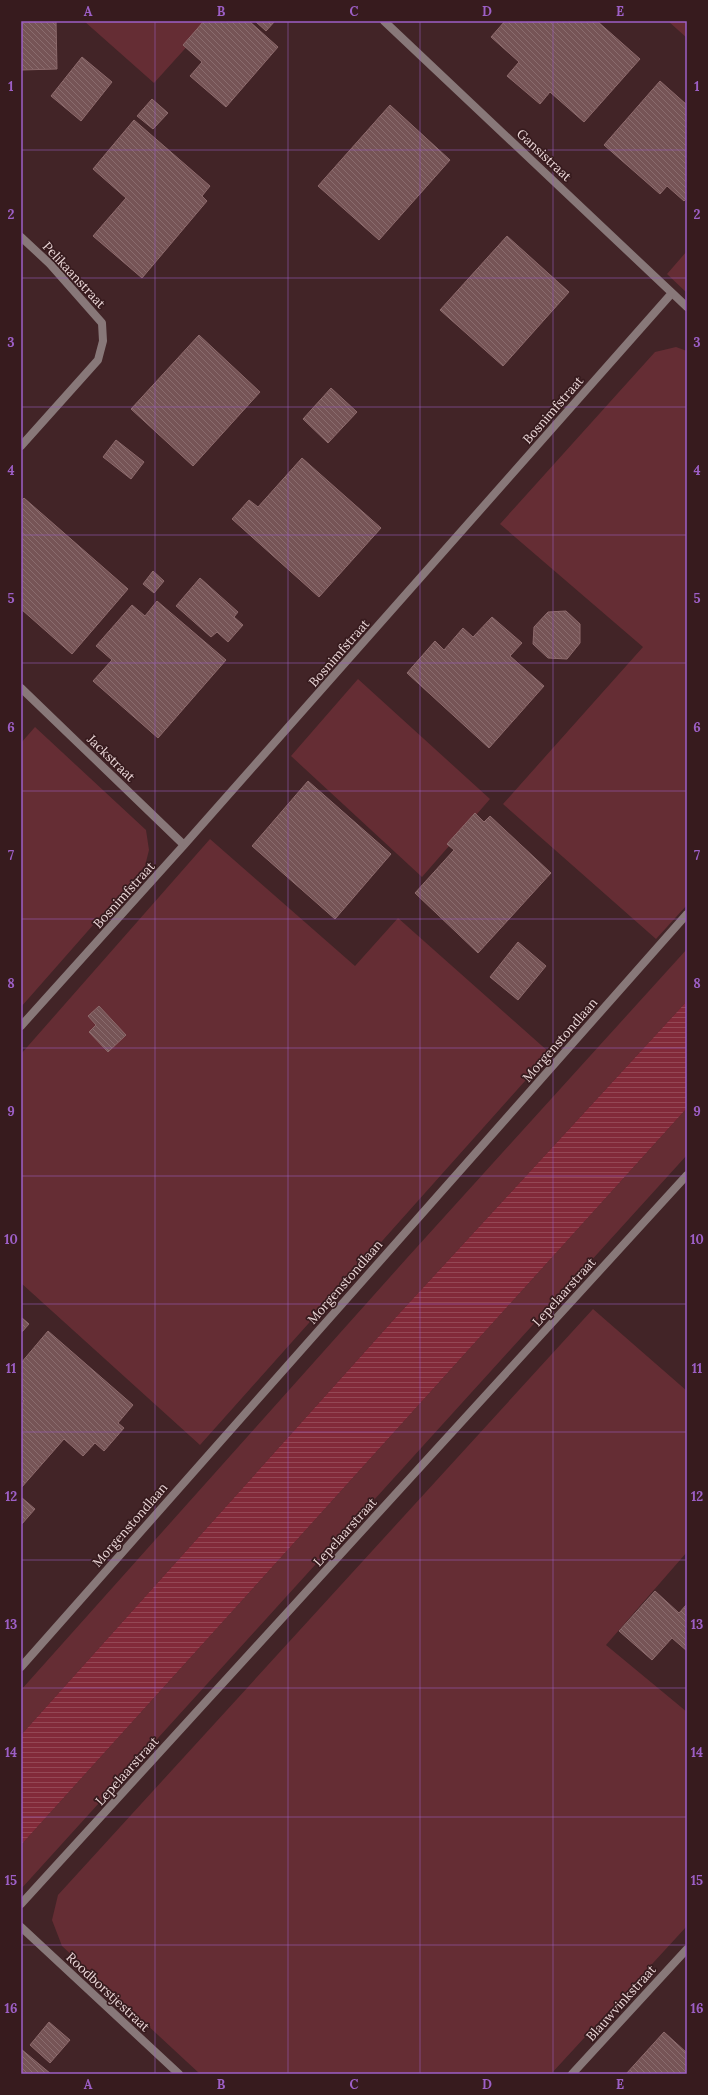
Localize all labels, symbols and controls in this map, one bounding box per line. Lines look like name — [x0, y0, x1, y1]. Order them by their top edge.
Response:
text: A — [84, 3, 93, 20]
text: B — [217, 3, 226, 20]
text: C — [350, 3, 359, 20]
text: D — [482, 3, 492, 20]
text: E — [616, 3, 624, 20]
text: 1 — [8, 78, 14, 95]
text: 1 — [694, 78, 700, 95]
street label: Gansistraat — [513, 125, 575, 185]
text: 2 — [8, 206, 15, 223]
text: 2 — [694, 206, 701, 223]
street label: Pelikaanstraat — [39, 238, 109, 312]
text: 3 — [7, 334, 15, 351]
text: 3 — [693, 334, 701, 351]
street label: Bosnimfstraat — [519, 373, 587, 447]
text: 4 — [7, 462, 15, 479]
text: 4 — [693, 462, 701, 479]
text: 5 — [7, 590, 15, 607]
text: 5 — [693, 590, 701, 607]
street label: Bosnimfstraat — [305, 616, 373, 690]
text: 6 — [7, 719, 15, 736]
text: 6 — [693, 719, 701, 736]
street label: Jackstraat — [83, 730, 139, 785]
text: 7 — [8, 847, 14, 864]
text: 7 — [694, 847, 700, 864]
street label: Bosnimfstraat — [90, 858, 158, 932]
text: 8 — [7, 975, 15, 992]
text: 8 — [693, 975, 701, 992]
street label: Morgenstondlaan — [519, 994, 601, 1086]
text: 9 — [7, 1103, 15, 1120]
text: 9 — [693, 1103, 701, 1120]
text: 10 — [4, 1231, 18, 1248]
text: 10 — [690, 1231, 704, 1248]
street label: Morgenstondlaan — [304, 1236, 386, 1328]
street label: Lepelaarstraat — [529, 1254, 599, 1330]
text: 11 — [6, 1360, 16, 1377]
text: 11 — [692, 1360, 702, 1377]
street label: Morgenstondlaan — [89, 1479, 171, 1571]
text: 12 — [5, 1488, 17, 1505]
text: 12 — [691, 1488, 703, 1505]
street label: Lepelaarstraat — [310, 1494, 380, 1570]
text: 13 — [5, 1616, 17, 1633]
text: 13 — [691, 1616, 703, 1633]
street label: Lepelaarstraat — [92, 1733, 162, 1809]
text: 14 — [5, 1744, 17, 1761]
text: 14 — [691, 1744, 703, 1761]
text: 15 — [5, 1872, 17, 1889]
text: 15 — [691, 1872, 703, 1889]
street label: Roodborstjestraat — [63, 1949, 153, 2035]
street label: Blauwvinkstraat — [582, 1961, 660, 2045]
text: 16 — [5, 2000, 17, 2017]
text: 16 — [691, 2000, 703, 2017]
text: A — [84, 2076, 93, 2093]
text: B — [217, 2076, 226, 2093]
text: C — [350, 2076, 359, 2093]
text: D — [482, 2076, 492, 2093]
text: E — [616, 2076, 624, 2093]

